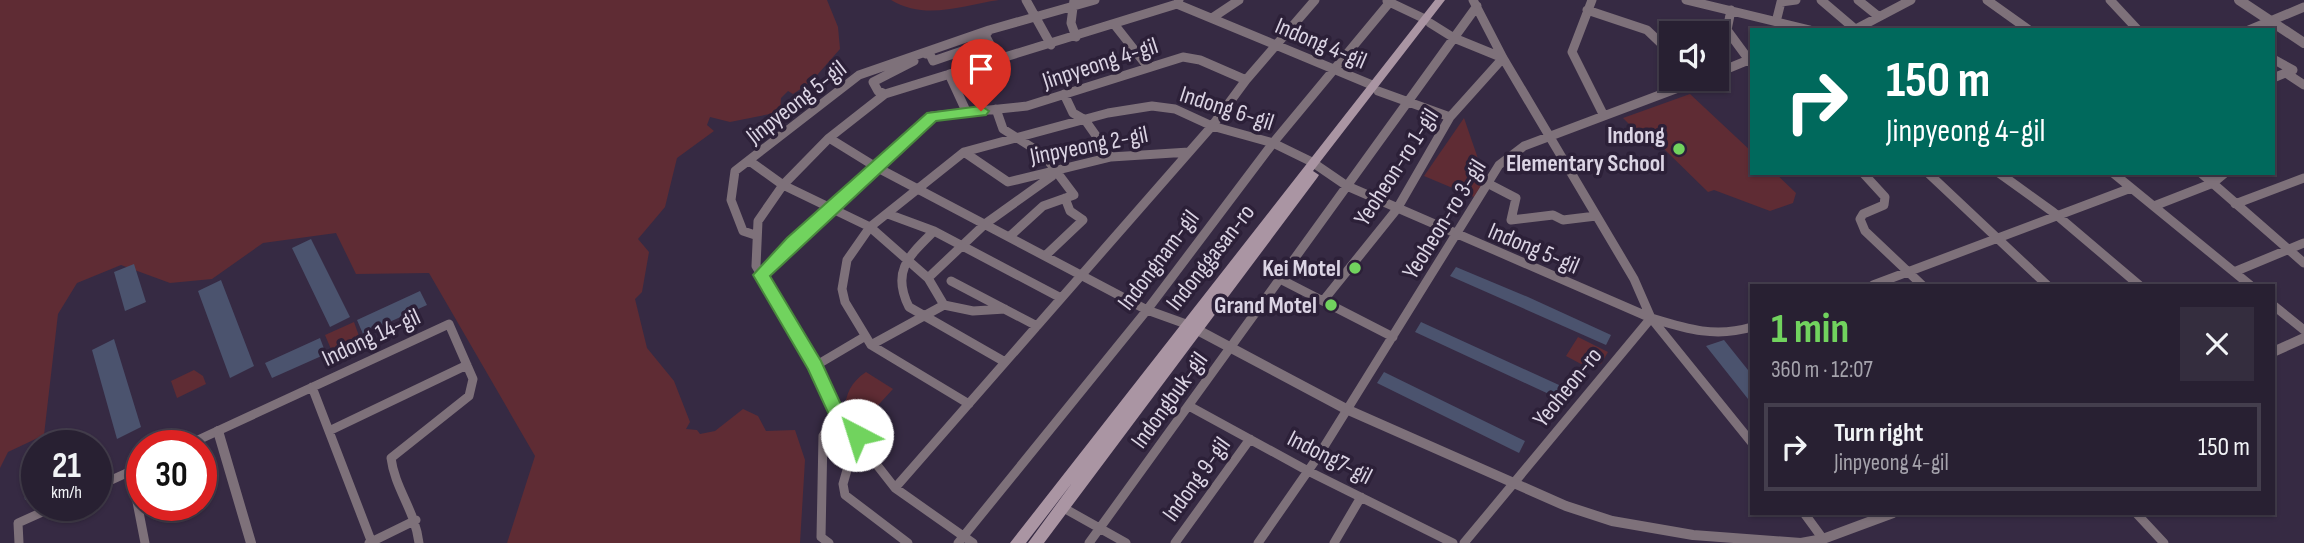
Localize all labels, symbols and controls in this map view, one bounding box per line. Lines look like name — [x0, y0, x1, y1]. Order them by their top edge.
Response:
street label: Indong 4-gil — [1271, 11, 1371, 76]
map controls — [1659, 21, 1729, 91]
button: sound — [1659, 21, 1729, 91]
street label: Jinpyeong 4-gil — [1038, 31, 1162, 96]
pin — [951, 39, 1011, 111]
icon: arrive — [962, 50, 1000, 88]
text: 150 m — [1886, 52, 1990, 111]
street label: Jinpyeong 5-gil — [740, 54, 852, 151]
icon: right — [1771, 56, 1862, 147]
street label: Indong 6-gil — [1176, 80, 1278, 137]
street label: Yeoheon-ro 1-gil — [1348, 103, 1445, 231]
text: Jinpyeong 4-gil — [1886, 112, 2046, 151]
street label: Jinpyeong 2-gil — [1027, 120, 1151, 171]
place label: Indong Elementary School — [1506, 121, 1665, 178]
marker: Indong Elementary School — [1671, 141, 1687, 157]
street label: Yeoheon-ro 3-gil — [1396, 154, 1493, 284]
street label: Indonggasan-ro — [1160, 198, 1261, 316]
street label: Indongnam-gil — [1111, 205, 1205, 316]
street label: Indong 5-gil — [1484, 216, 1584, 281]
place label: Kei Motel — [1262, 254, 1341, 283]
marker: Kei Motel — [1347, 260, 1363, 276]
place label: Grand Motel — [1214, 291, 1317, 320]
marker: Grand Motel — [1323, 297, 1339, 313]
street label: Indong 14-gil — [317, 302, 425, 373]
text: 1 min — [1771, 304, 1849, 355]
button: close — [2180, 307, 2254, 381]
street label: Yeoheon-ro — [1527, 342, 1608, 433]
street label: Indongbuk-gil — [1125, 346, 1214, 454]
text: 360 m · 12:07 — [1771, 356, 1873, 384]
position arrow — [820, 398, 894, 472]
text: Turn right — [1834, 418, 1923, 449]
street label: Indong7-gil — [1283, 424, 1377, 491]
icon: right — [1775, 428, 1813, 466]
speed limit sign: 30 — [126, 430, 217, 521]
street label: Indong 9-gil — [1156, 431, 1237, 527]
text: 150 m — [2198, 432, 2250, 463]
text: 21 — [52, 445, 81, 488]
text: Jinpyeong 4-gil — [1834, 449, 1949, 477]
text: km/h — [51, 482, 82, 503]

